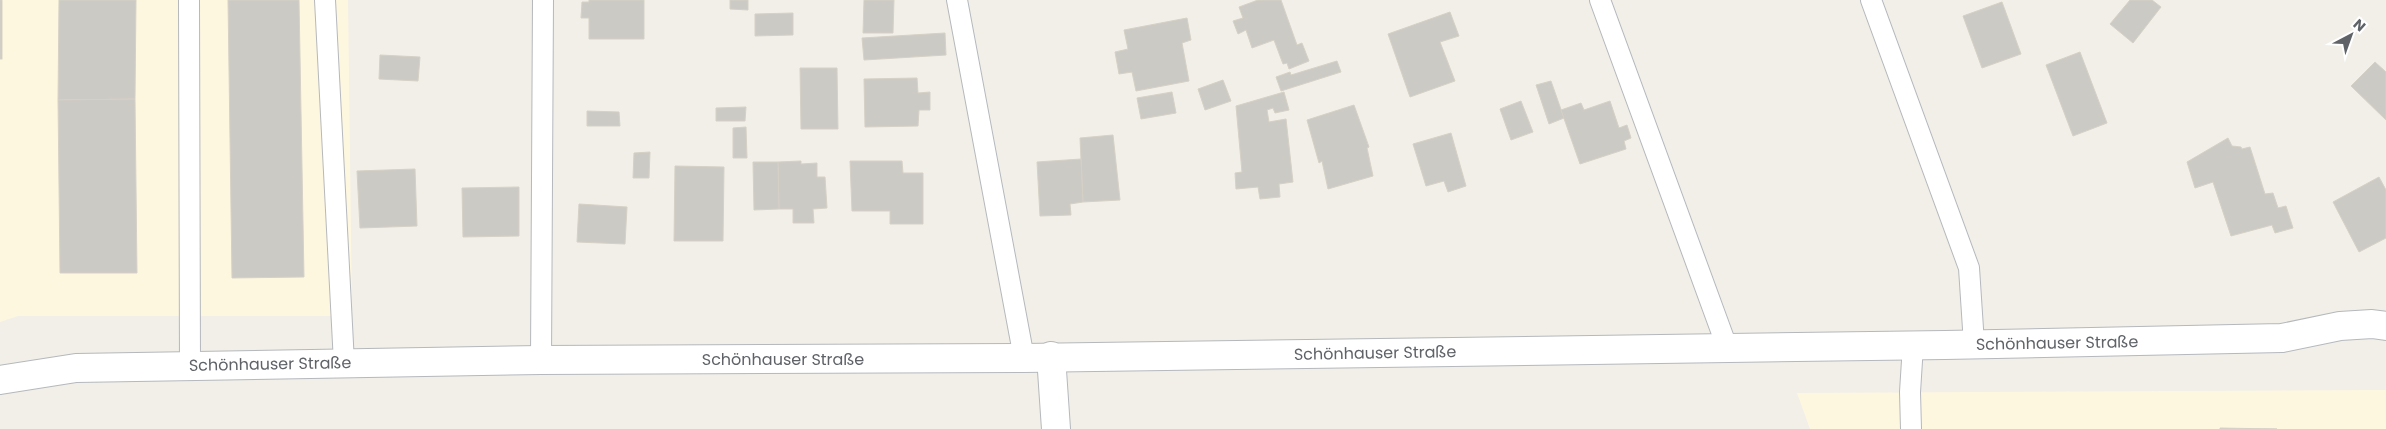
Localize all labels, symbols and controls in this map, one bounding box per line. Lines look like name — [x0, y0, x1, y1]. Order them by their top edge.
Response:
north arrow — [2326, 10, 2376, 60]
text: N — [2349, 14, 2370, 36]
street label: Schönhauser Straße — [1976, 330, 2138, 356]
street label: Schönhauser Straße — [1294, 340, 1456, 366]
street label: Schönhauser Straße — [702, 348, 864, 371]
street label: Schönhauser Straße — [189, 351, 351, 377]

